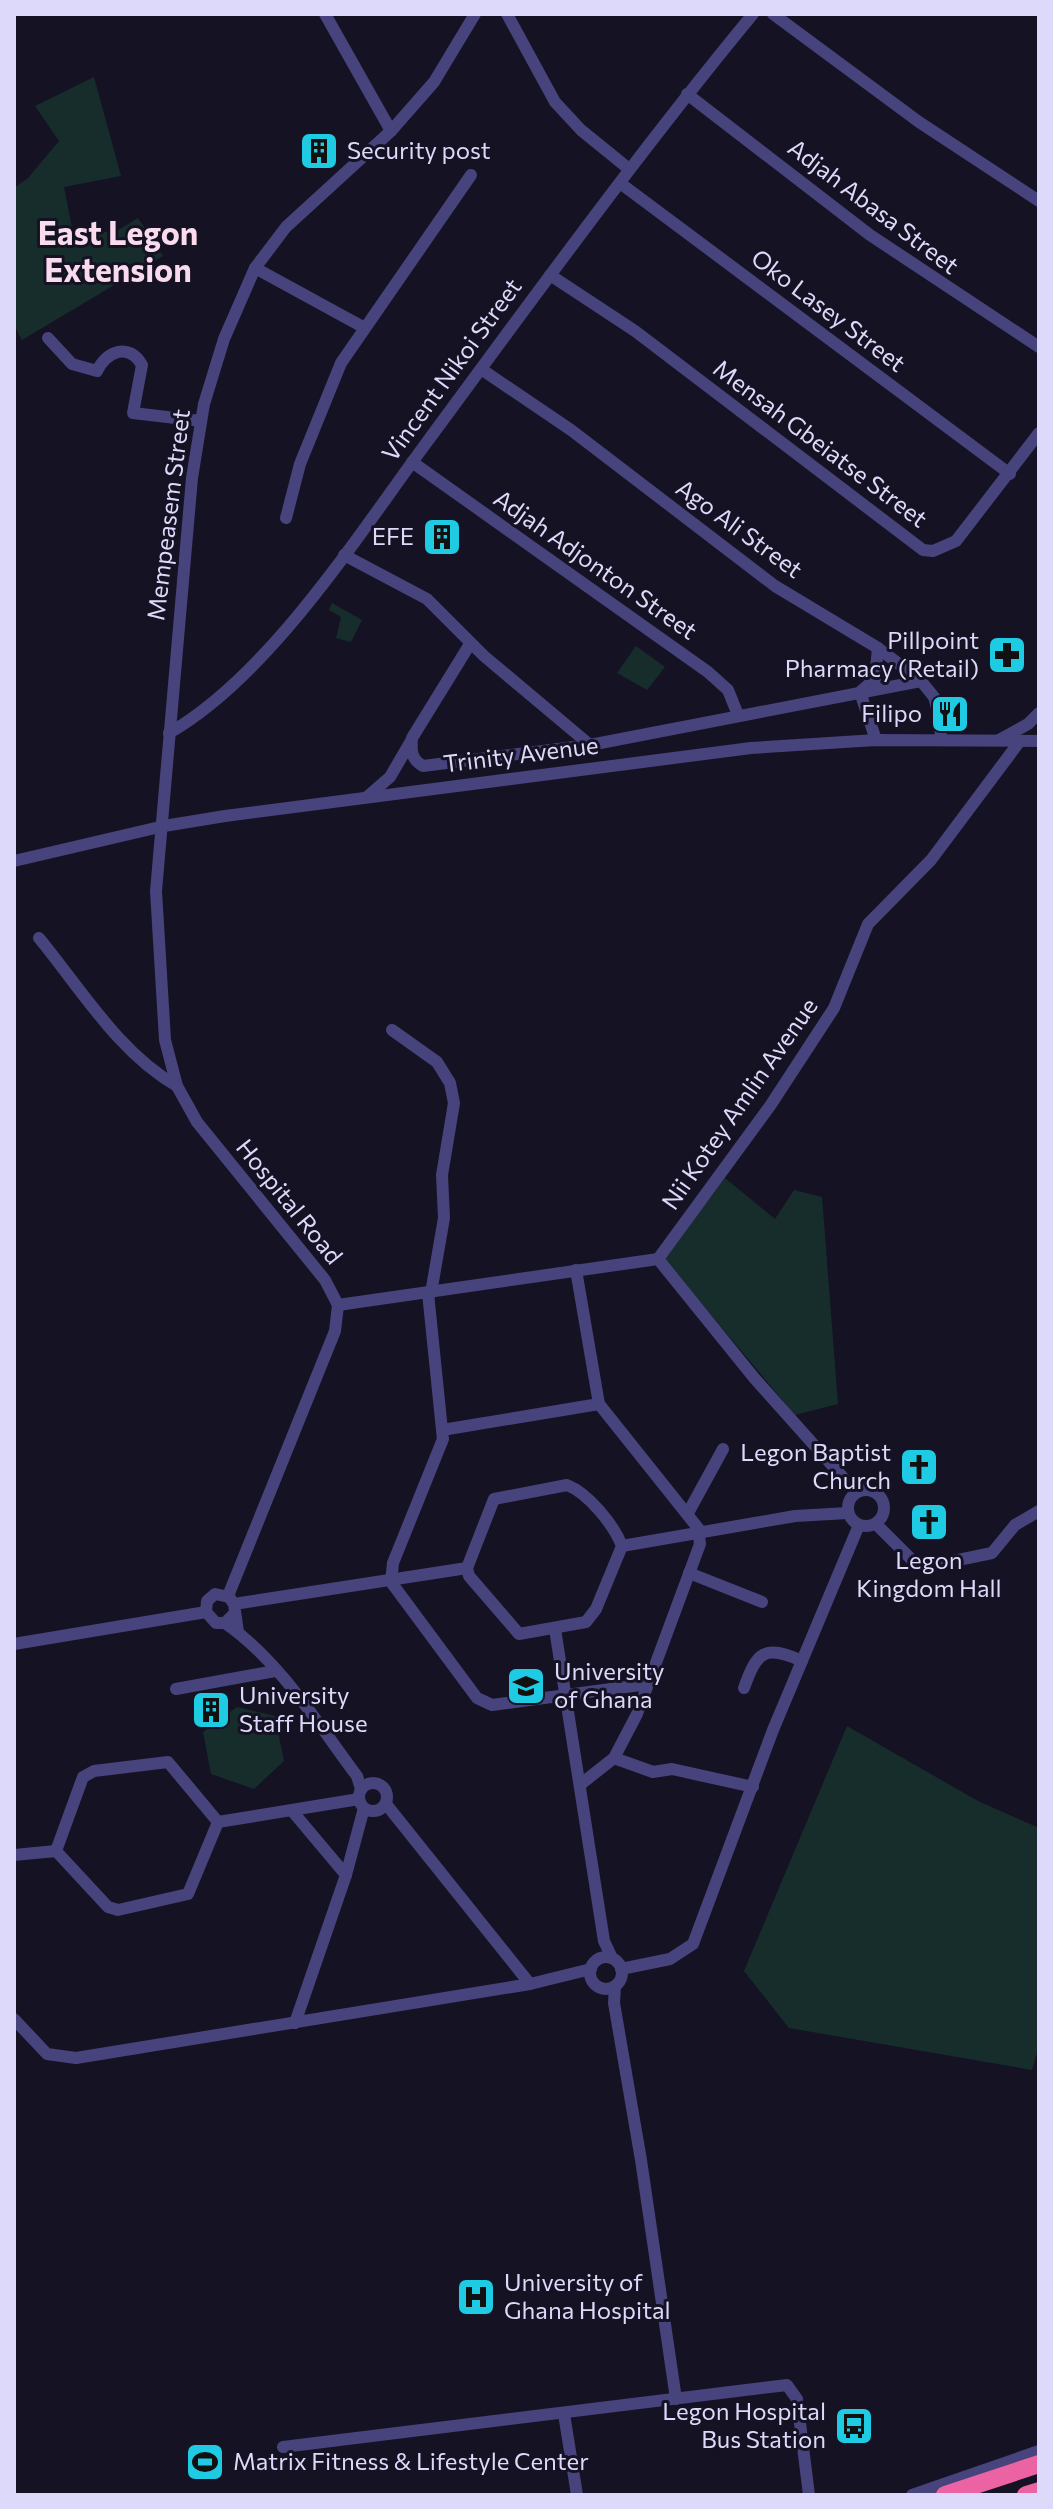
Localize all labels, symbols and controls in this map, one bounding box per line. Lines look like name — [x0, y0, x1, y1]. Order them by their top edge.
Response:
building icon: Security post — [298, 130, 340, 172]
street label: Adjah Abasa Street — [783, 132, 965, 279]
place label: Security post — [347, 135, 491, 164]
district label: East Legon Extension — [38, 212, 198, 289]
street label: Oko Lasey Street — [746, 242, 912, 377]
street label: Vincent Nikoi Street — [375, 272, 527, 466]
street label: Mensah Gbeiatse Street — [708, 353, 934, 533]
street label: Mempeasem Street — [140, 407, 195, 622]
street label: Ago Ali Street — [671, 472, 809, 583]
street label: Adjah Adjonton Street — [489, 483, 703, 645]
building icon: EFE — [421, 516, 463, 558]
place label: EFE — [372, 521, 414, 550]
place label: Pillpoint Pharmacy (Retail) — [785, 625, 979, 682]
pharmacy icon: Pillpoint Pharmacy (Retail) — [986, 634, 1028, 676]
restaurant icon: Filipo — [929, 693, 971, 735]
place label: Filipo — [861, 698, 922, 727]
street label: Trinity Avenue — [442, 730, 600, 777]
street label: Nii Kotey Amlin Avenue — [655, 992, 823, 1215]
street label: Hospital Road — [231, 1133, 349, 1269]
place label: Legon Baptist Church — [740, 1437, 891, 1494]
church icon: Legon Baptist Church — [898, 1446, 940, 1488]
church icon: Legon Kingdom Hall — [908, 1501, 950, 1543]
place label: Legon Kingdom Hall — [856, 1545, 1002, 1602]
place label: University of Ghana — [554, 1656, 665, 1713]
school or university icon: University of Ghana — [505, 1665, 547, 1707]
place label: University Staff House — [239, 1680, 368, 1737]
building icon: University Staff House — [190, 1689, 232, 1731]
place label: University of Ghana Hospital — [504, 2267, 671, 2324]
hospital icon: University of Ghana Hospital — [455, 2276, 497, 2318]
place label: Legon Hospital Bus Station — [662, 2396, 826, 2453]
bus stop icon: Legon Hospital Bus Station — [833, 2405, 875, 2447]
sports icon: Matrix Fitness & Lifestyle Center — [184, 2441, 226, 2483]
place label: Matrix Fitness & Lifestyle Center — [233, 2446, 589, 2475]

